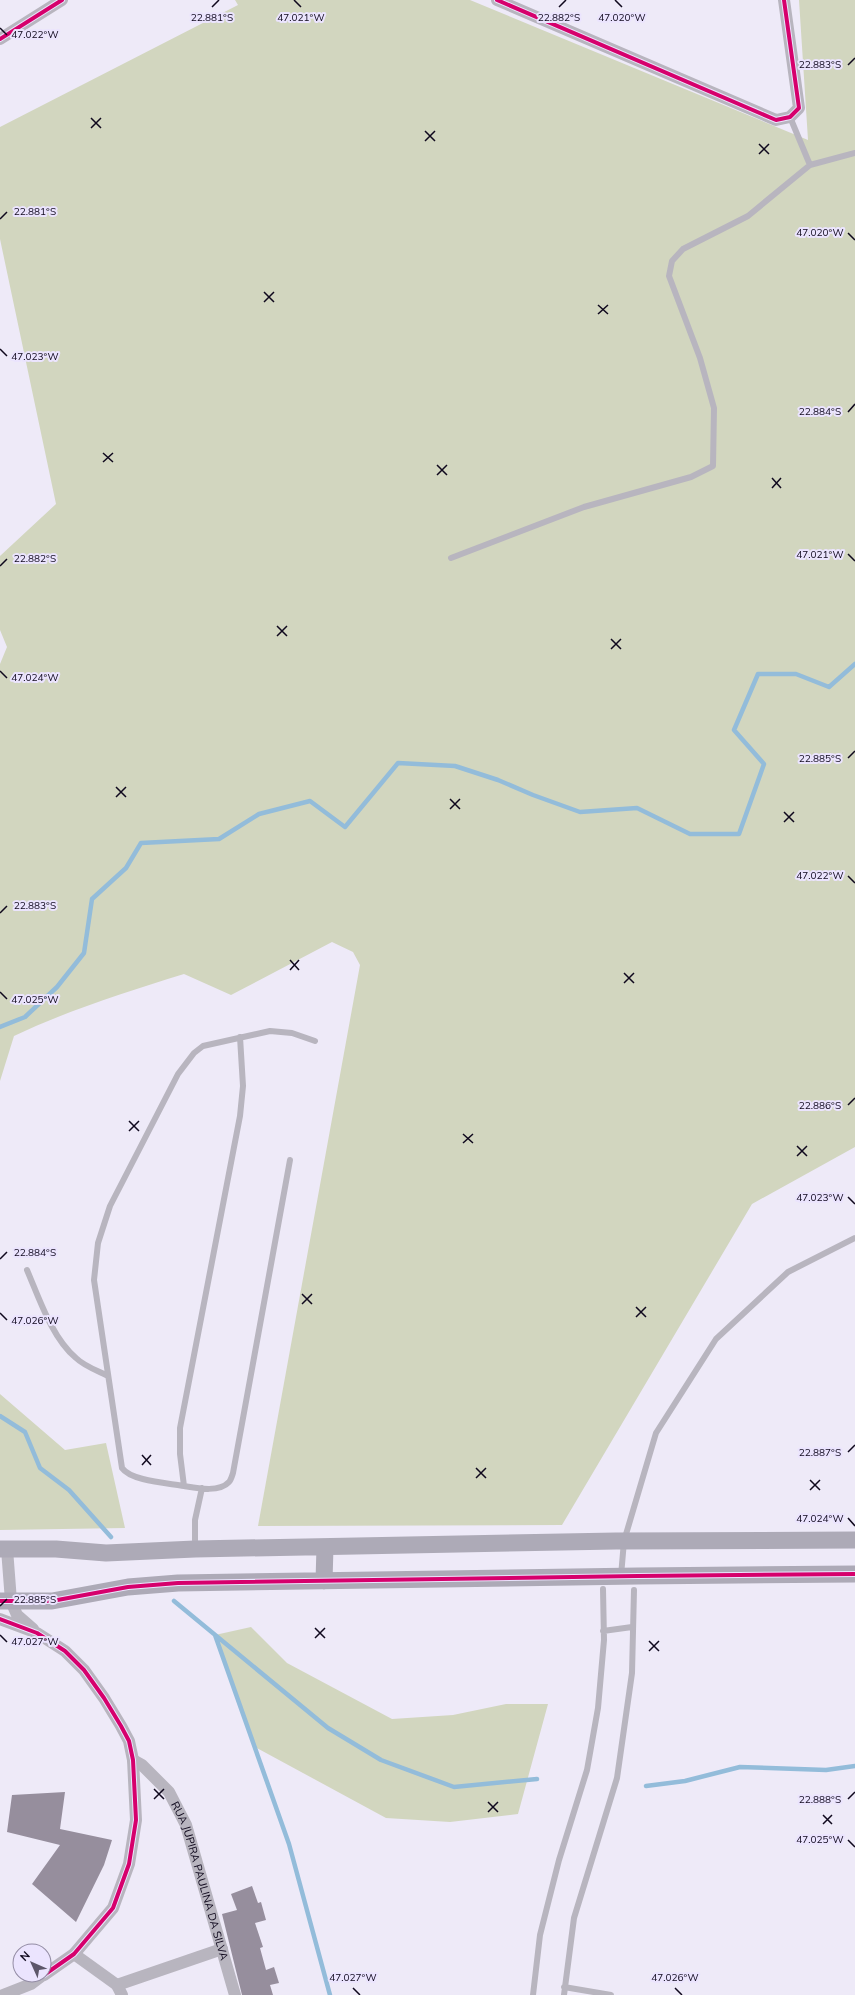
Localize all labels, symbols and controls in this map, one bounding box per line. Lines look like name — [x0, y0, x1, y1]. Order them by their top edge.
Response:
text: 22.881°S — [191, 11, 233, 24]
text: 47.021°W — [277, 11, 325, 24]
text: 22.882°S — [538, 11, 580, 24]
text: 47.020°W — [598, 11, 646, 24]
text: 47.022°W — [11, 28, 59, 41]
text: 22.883°S — [799, 58, 841, 71]
text: 22.881°S — [14, 205, 56, 218]
text: 47.020°W — [796, 226, 844, 239]
text: 47.023°W — [11, 350, 59, 363]
text: 22.884°S — [799, 405, 841, 418]
text: 47.021°W — [796, 548, 844, 561]
text: 22.882°S — [14, 552, 56, 565]
text: 47.024°W — [11, 671, 59, 684]
text: 22.885°S — [799, 752, 841, 765]
text: 47.022°W — [796, 869, 844, 882]
text: 22.883°S — [14, 899, 56, 912]
text: 47.025°W — [11, 993, 59, 1006]
text: 22.886°S — [799, 1099, 841, 1112]
text: 47.023°W — [796, 1191, 844, 1204]
text: 22.884°S — [14, 1246, 56, 1259]
text: 47.026°W — [11, 1314, 59, 1327]
text: 22.887°S — [799, 1446, 841, 1459]
text: 47.024°W — [796, 1512, 844, 1525]
text: 22.885°S — [14, 1593, 56, 1606]
text: 47.027°W — [11, 1635, 59, 1648]
text: 22.888°S — [799, 1793, 841, 1806]
street label: RUA JUPIRA PAULINA DA SILVA — [168, 1799, 232, 1962]
text: 47.025°W — [796, 1833, 844, 1846]
north arrow — [12, 1943, 52, 1983]
text: N — [17, 1948, 33, 1964]
text: 47.027°W — [329, 1971, 377, 1984]
text: 47.026°W — [651, 1971, 699, 1984]

